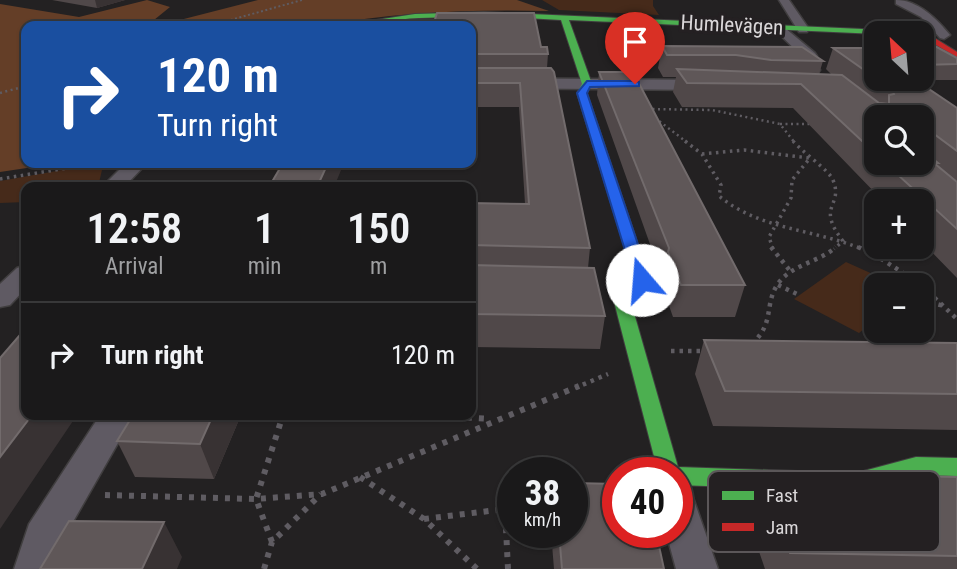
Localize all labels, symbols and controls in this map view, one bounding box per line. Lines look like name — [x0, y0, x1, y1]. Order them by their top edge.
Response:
street label: Humlevägen — [680, 10, 784, 40]
pin — [605, 12.0, 665, 84]
north arrow — [864, 21, 934, 91]
map controls — [864, 21, 934, 343]
icon: arrive — [616, 23, 654, 61]
text: 120 m — [157, 47, 279, 104]
icon: right — [42, 49, 133, 140]
button: search — [864, 105, 934, 175]
text: Turn right — [157, 106, 278, 144]
button: + — [864, 189, 934, 259]
text: 12:58 — [87, 204, 182, 253]
text: 1 — [254, 204, 275, 253]
text: 150 — [347, 204, 410, 253]
position arrow — [605, 243, 679, 317]
text: Arrival — [105, 253, 164, 280]
text: min — [248, 253, 281, 280]
text: m — [370, 253, 387, 280]
button: − — [864, 273, 934, 343]
icon: right — [42, 336, 80, 374]
text: Turn right — [101, 340, 203, 370]
text: 120 m — [391, 340, 455, 370]
speed limit sign: 40 — [602, 457, 693, 548]
legend — [708, 471, 940, 552]
text: 38 — [525, 473, 560, 514]
text: Fast — [766, 484, 798, 507]
text: km/h — [524, 509, 561, 530]
text: Jam — [766, 516, 799, 539]

